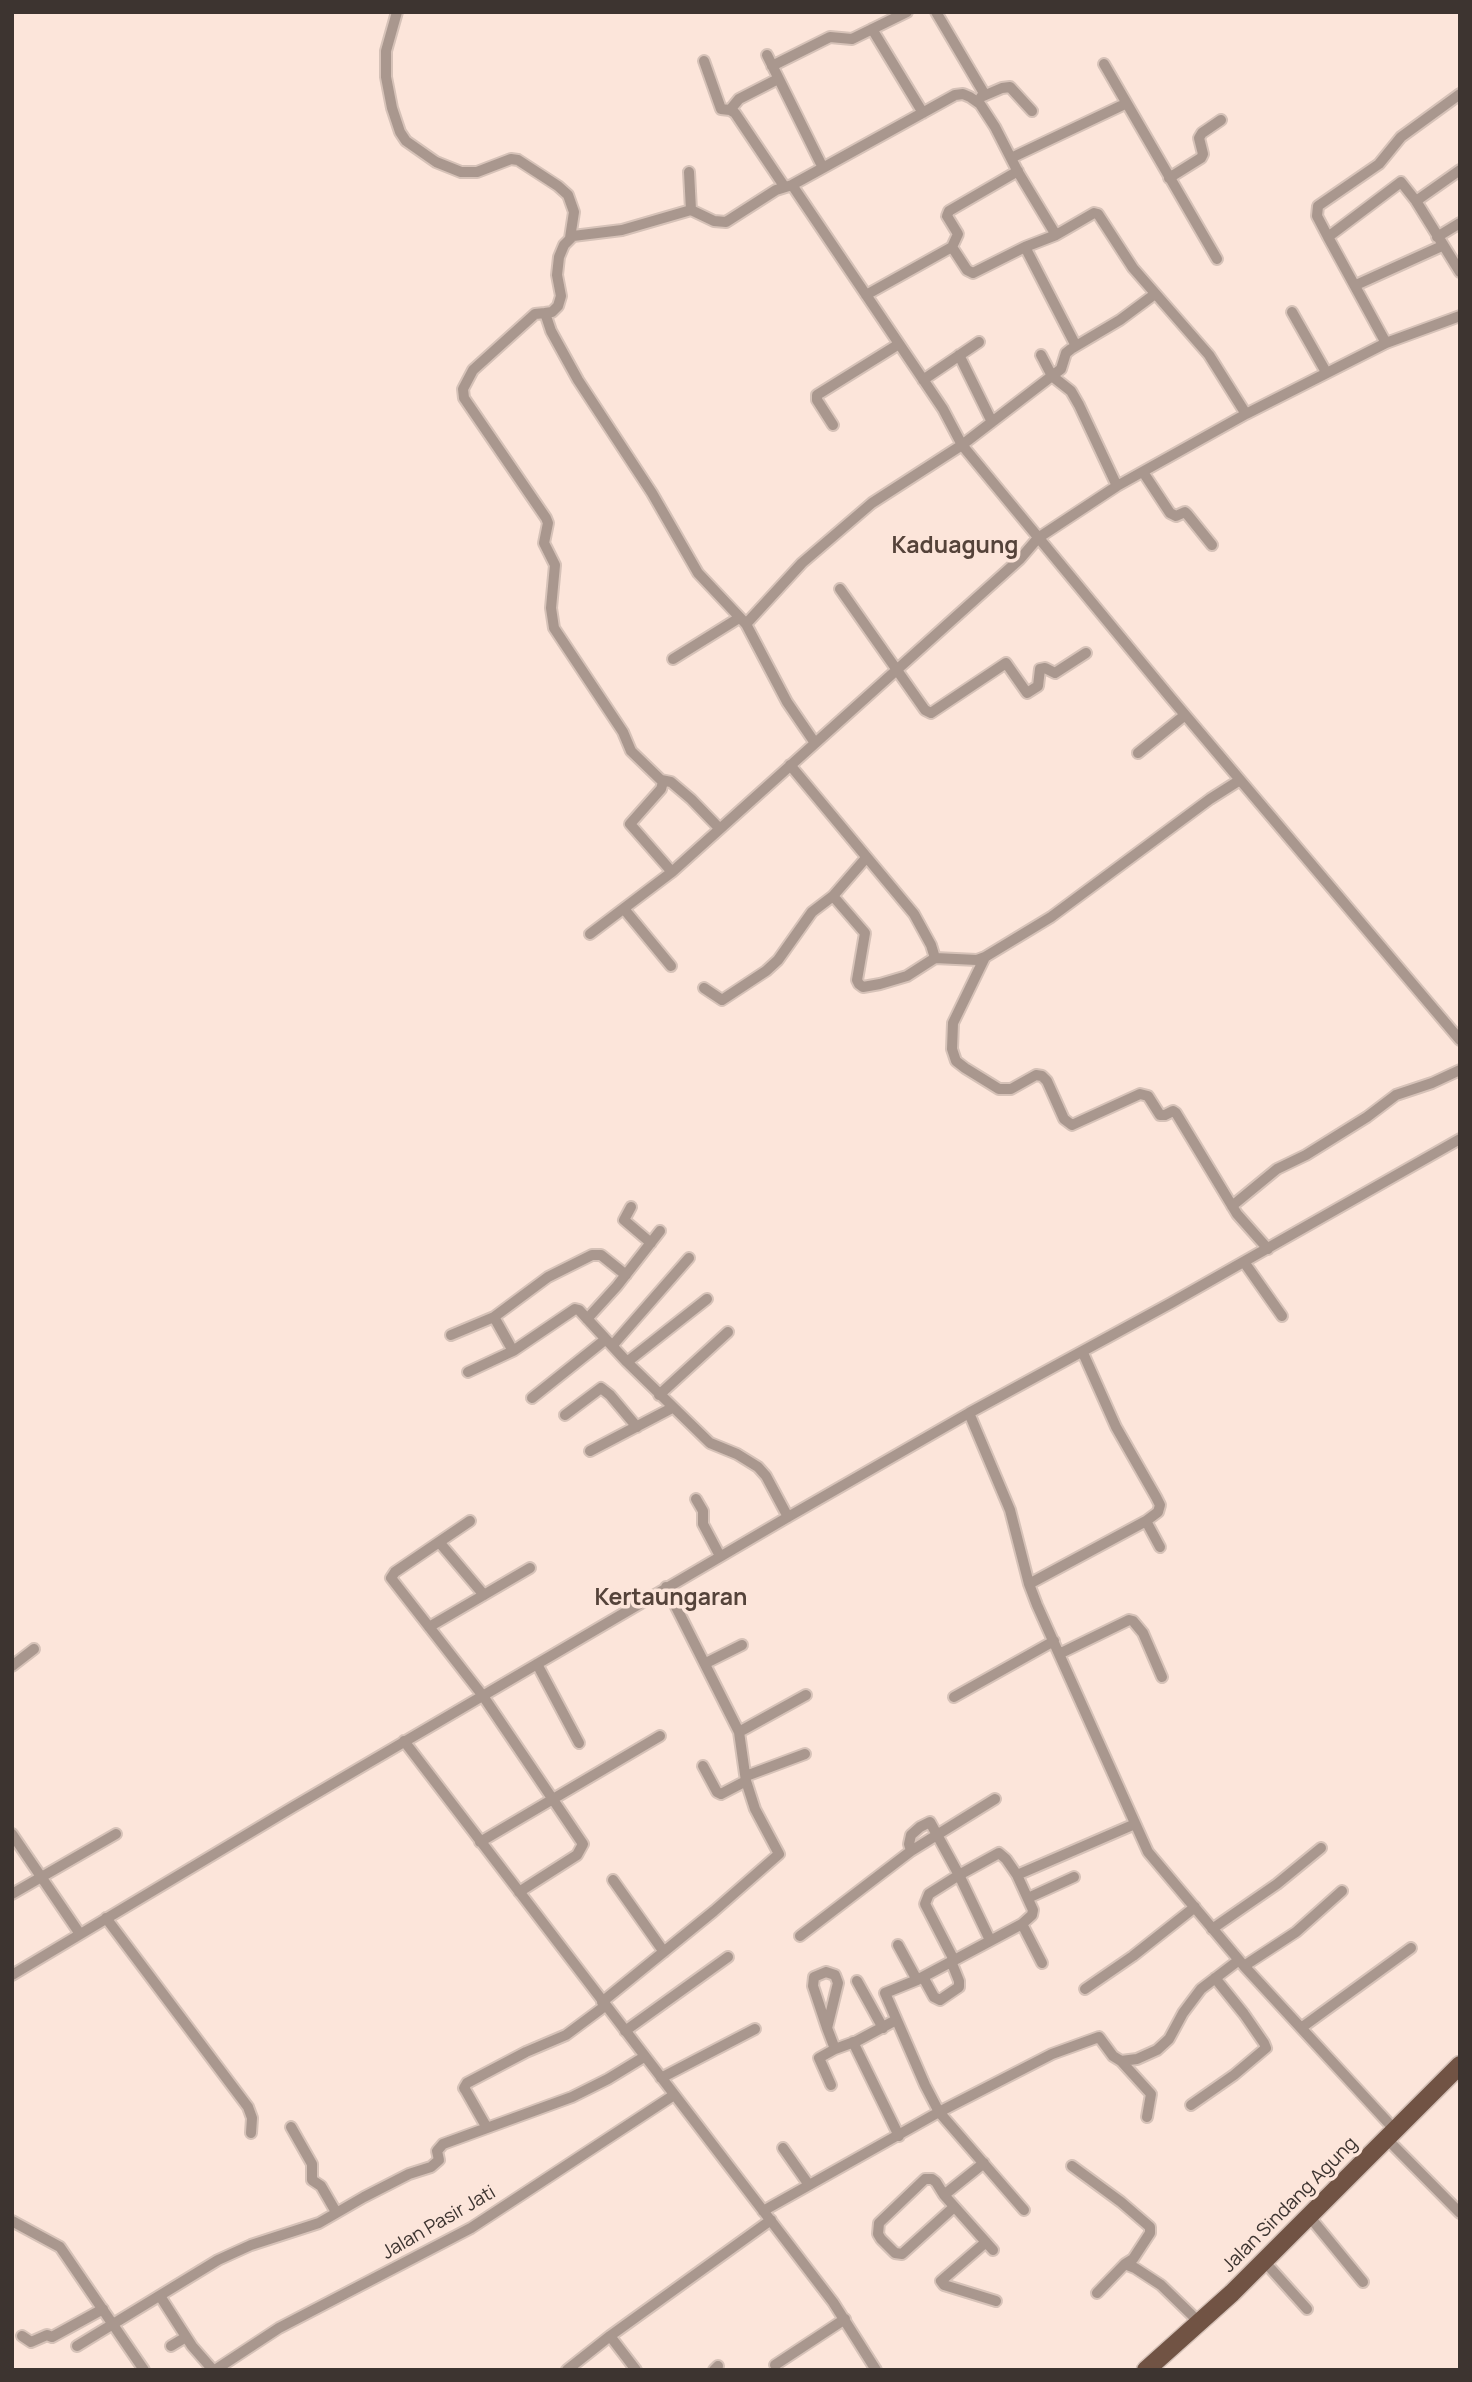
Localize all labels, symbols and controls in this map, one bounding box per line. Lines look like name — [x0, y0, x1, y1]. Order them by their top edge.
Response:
district label: Kaduagung — [891, 533, 1019, 561]
district label: Kertaungaran — [595, 1585, 747, 1613]
street label: Jalan Sindang Agung — [1218, 2133, 1362, 2277]
street label: Jalan Pasir Jati — [378, 2181, 500, 2265]

